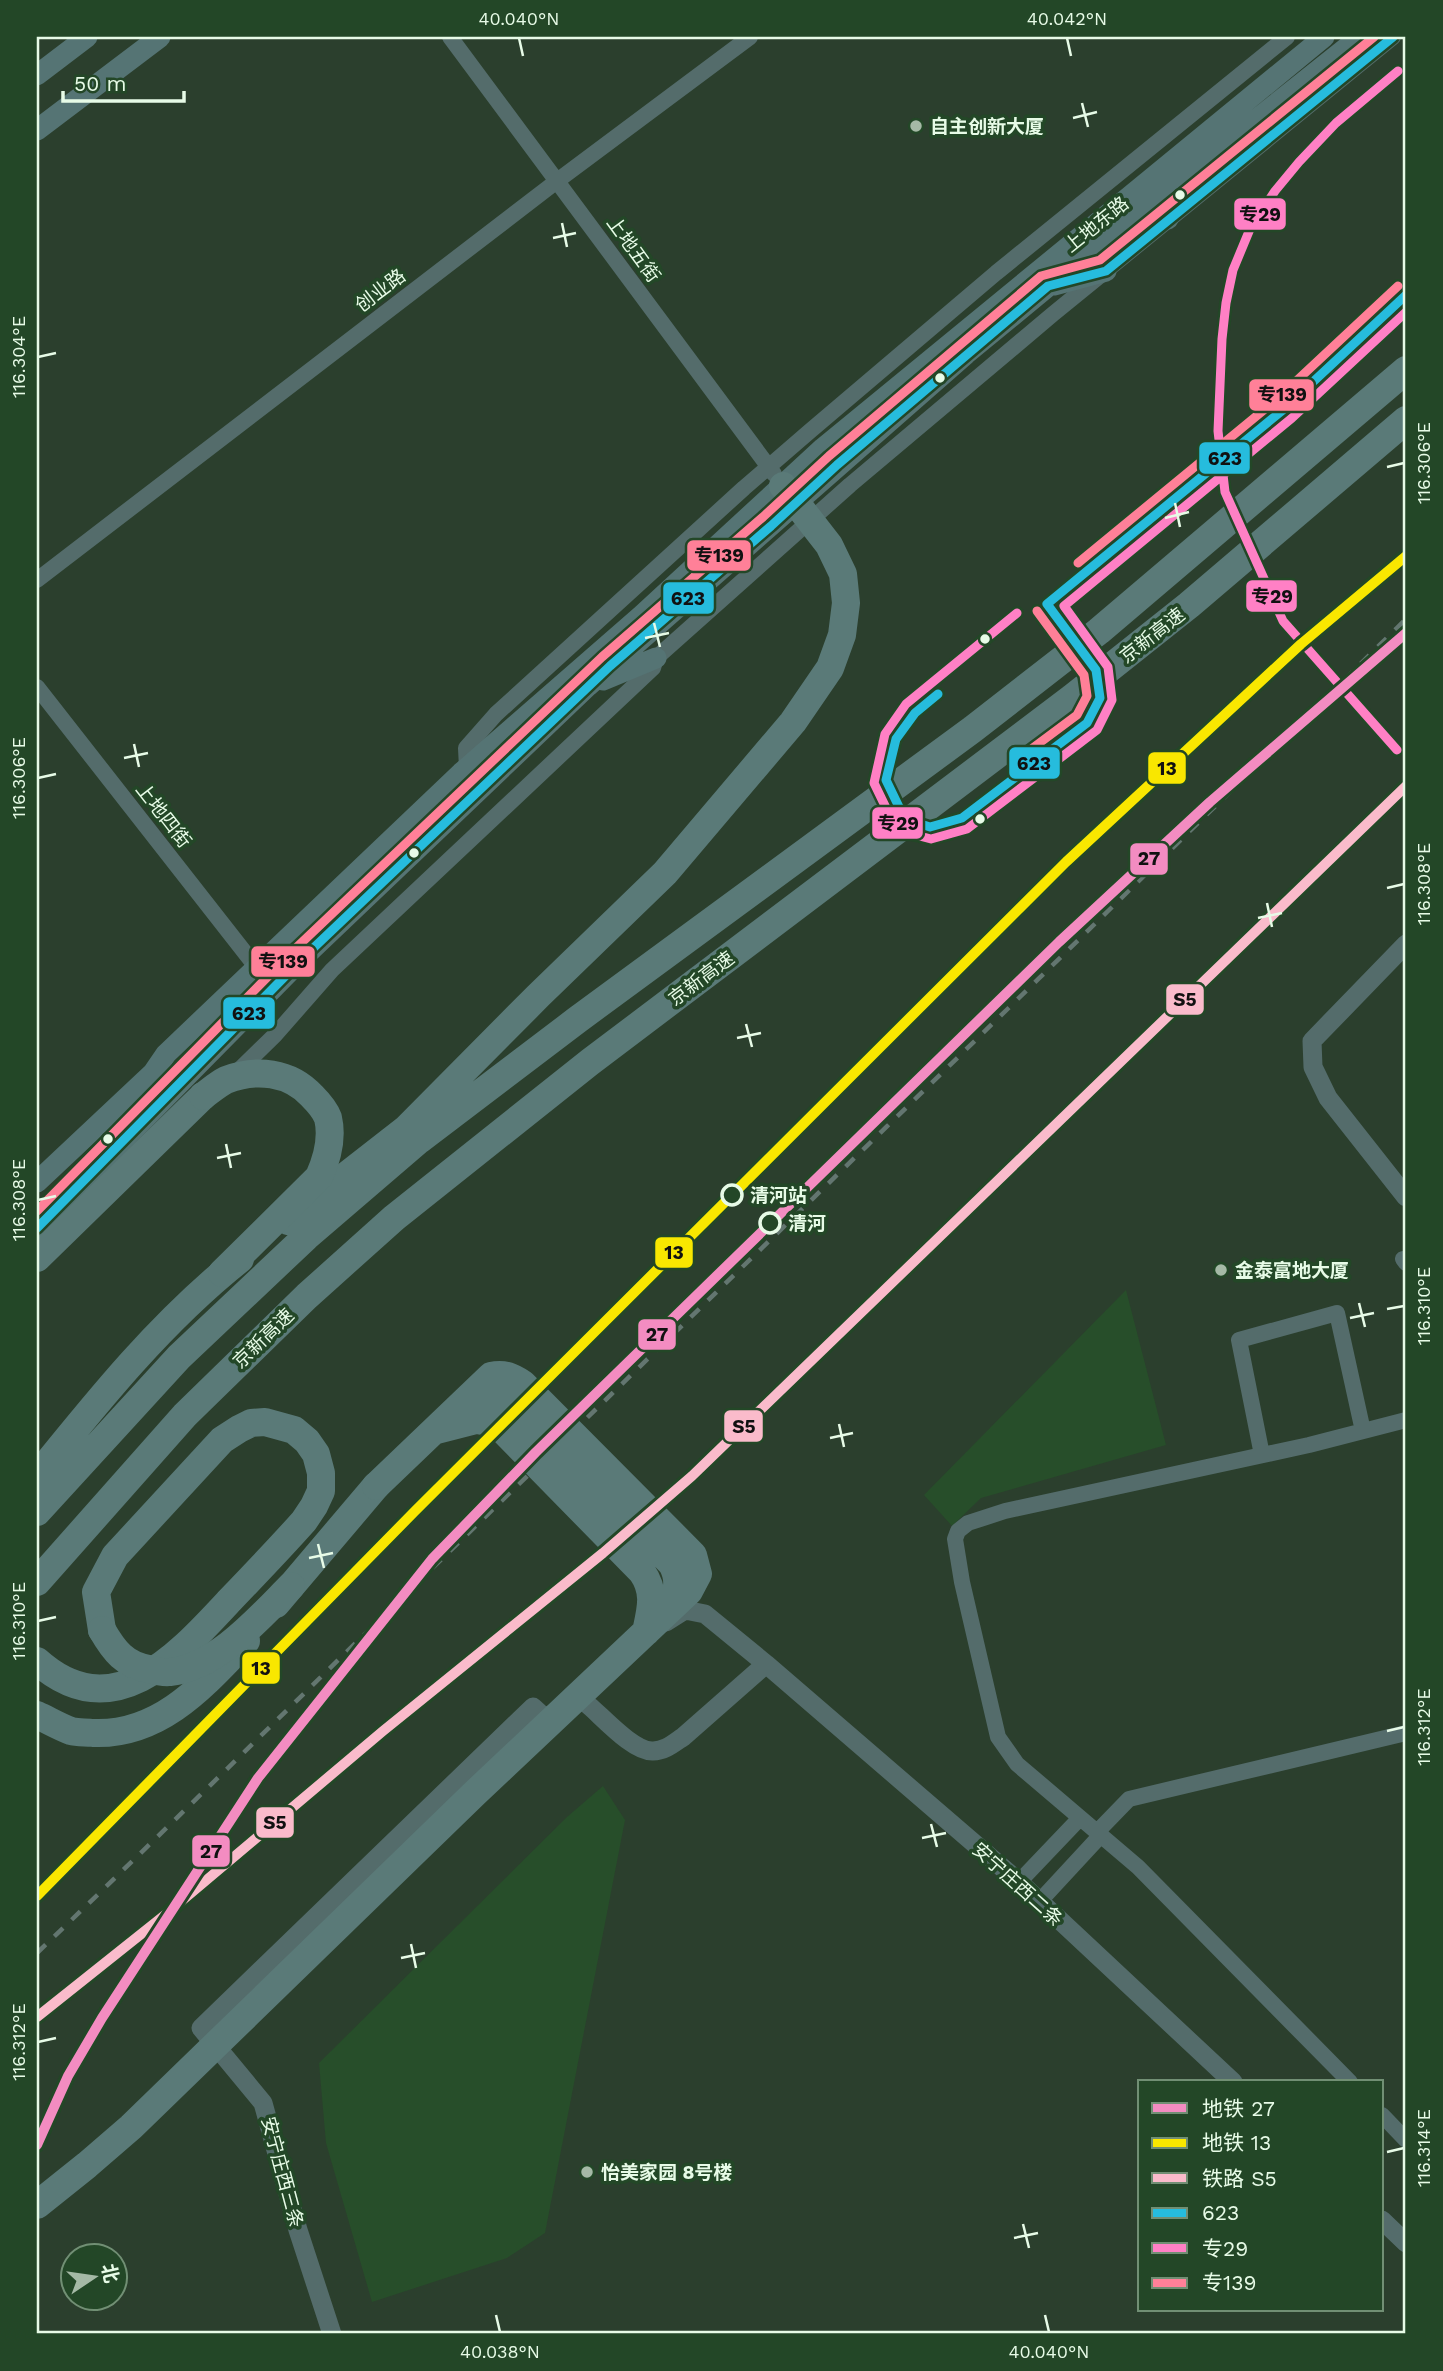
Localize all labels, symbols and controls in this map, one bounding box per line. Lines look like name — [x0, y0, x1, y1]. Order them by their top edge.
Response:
text: 40.040°N — [479, 8, 560, 29]
text: 40.042°N — [1027, 8, 1107, 29]
scale bar — [63, 60, 184, 104]
text: 50 m — [74, 71, 126, 96]
place label: 自主创新大厦 — [930, 115, 1044, 138]
marker: 自主创新大厦 — [908, 118, 924, 134]
unlabelled marker — [1173, 188, 1187, 202]
street label: 上地东路 — [1060, 192, 1133, 257]
line badge: 专29 — [1233, 197, 1287, 231]
text: 专29 — [1239, 203, 1281, 226]
street label: 上地五街 — [602, 212, 665, 287]
street label: 创业路 — [351, 264, 410, 317]
text: 116.304°E — [8, 316, 29, 398]
unlabelled marker — [933, 371, 947, 385]
line badge: 专139 — [1248, 378, 1315, 412]
text: 专139 — [1257, 383, 1307, 406]
text: 116.306°E — [1413, 422, 1434, 504]
line badge: 623 — [1198, 441, 1251, 475]
text: 623 — [1208, 447, 1242, 470]
line badge: 专139 — [686, 539, 752, 572]
text: 专139 — [694, 544, 744, 567]
line badge: 专29 — [1245, 579, 1298, 613]
line badge: 623 — [662, 581, 715, 615]
text: 专29 — [1251, 585, 1293, 608]
text: 623 — [671, 587, 705, 610]
street label: 京新高速 — [1115, 603, 1189, 668]
unlabelled marker — [978, 632, 992, 646]
text: 116.306°E — [8, 737, 29, 819]
line badge: 623 — [1008, 746, 1061, 780]
line badge: 13 — [1147, 751, 1187, 785]
text: 623 — [1017, 752, 1051, 775]
text: 13 — [1157, 757, 1177, 780]
street label: 上地四街 — [131, 778, 196, 852]
line badge: 专29 — [871, 806, 924, 840]
text: 专29 — [877, 812, 919, 835]
unlabelled marker — [973, 812, 987, 826]
line badge: 27 — [1129, 842, 1169, 876]
text: 116.308°E — [1413, 843, 1434, 925]
unlabelled marker — [407, 846, 421, 860]
text: 27 — [1138, 847, 1160, 870]
line badge: 专139 — [250, 945, 316, 978]
street label: 京新高速 — [664, 946, 739, 1010]
text: 专139 — [258, 950, 308, 973]
line badge: S5 — [1165, 983, 1205, 1016]
text: S5 — [1173, 988, 1197, 1011]
line badge: 623 — [222, 996, 276, 1030]
text: 623 — [232, 1002, 266, 1025]
unlabelled marker — [101, 1132, 115, 1146]
text: 116.308°E — [8, 1159, 29, 1241]
marker: 清河站 — [721, 1184, 743, 1206]
place label: 清河站 — [750, 1184, 807, 1207]
marker: 清河 — [759, 1212, 781, 1234]
place label: 清河 — [788, 1212, 826, 1235]
line badge: 13 — [654, 1236, 694, 1269]
text: 13 — [664, 1241, 684, 1264]
place label: 金泰富地大厦 — [1235, 1259, 1349, 1282]
marker: 金泰富地大厦 — [1213, 1262, 1229, 1278]
text: 116.310°E — [1413, 1267, 1434, 1345]
street label: 京新高速 — [228, 1304, 299, 1373]
line badge: 27 — [637, 1318, 677, 1351]
text: 27 — [646, 1323, 668, 1346]
line badge: S5 — [723, 1409, 764, 1443]
text: S5 — [732, 1415, 756, 1438]
text: 116.310°E — [8, 1582, 29, 1660]
line badge: 13 — [241, 1651, 281, 1685]
text: 13 — [251, 1657, 271, 1680]
text: 116.312°E — [1413, 1688, 1434, 1766]
line badge: S5 — [255, 1806, 295, 1839]
text: S5 — [263, 1811, 287, 1834]
line badge: 27 — [191, 1834, 231, 1868]
street label: 安宁庄西二条 — [968, 1838, 1068, 1931]
text: 27 — [200, 1840, 222, 1863]
text: 116.312°E — [8, 2003, 29, 2081]
legend — [1138, 2080, 1384, 2312]
text: 地铁 27 — [1202, 2096, 1275, 2121]
text: 116.314°E — [1413, 2109, 1434, 2187]
street label: 安宁庄西三条 — [257, 2114, 308, 2230]
text: 地铁 13 — [1202, 2130, 1271, 2155]
place label: 怡美家园 8号楼 — [601, 2161, 732, 2184]
marker: 怡美家园 8号楼 — [579, 2164, 595, 2180]
text: 铁路 S5 — [1202, 2166, 1277, 2191]
text: 623 — [1202, 2200, 1239, 2225]
text: 专29 — [1202, 2236, 1248, 2261]
north arrow — [60, 2242, 130, 2312]
text: 北 — [97, 2261, 123, 2285]
text: 专139 — [1202, 2270, 1256, 2295]
text: 40.038°N — [460, 2341, 540, 2362]
text: 40.040°N — [1009, 2341, 1090, 2362]

